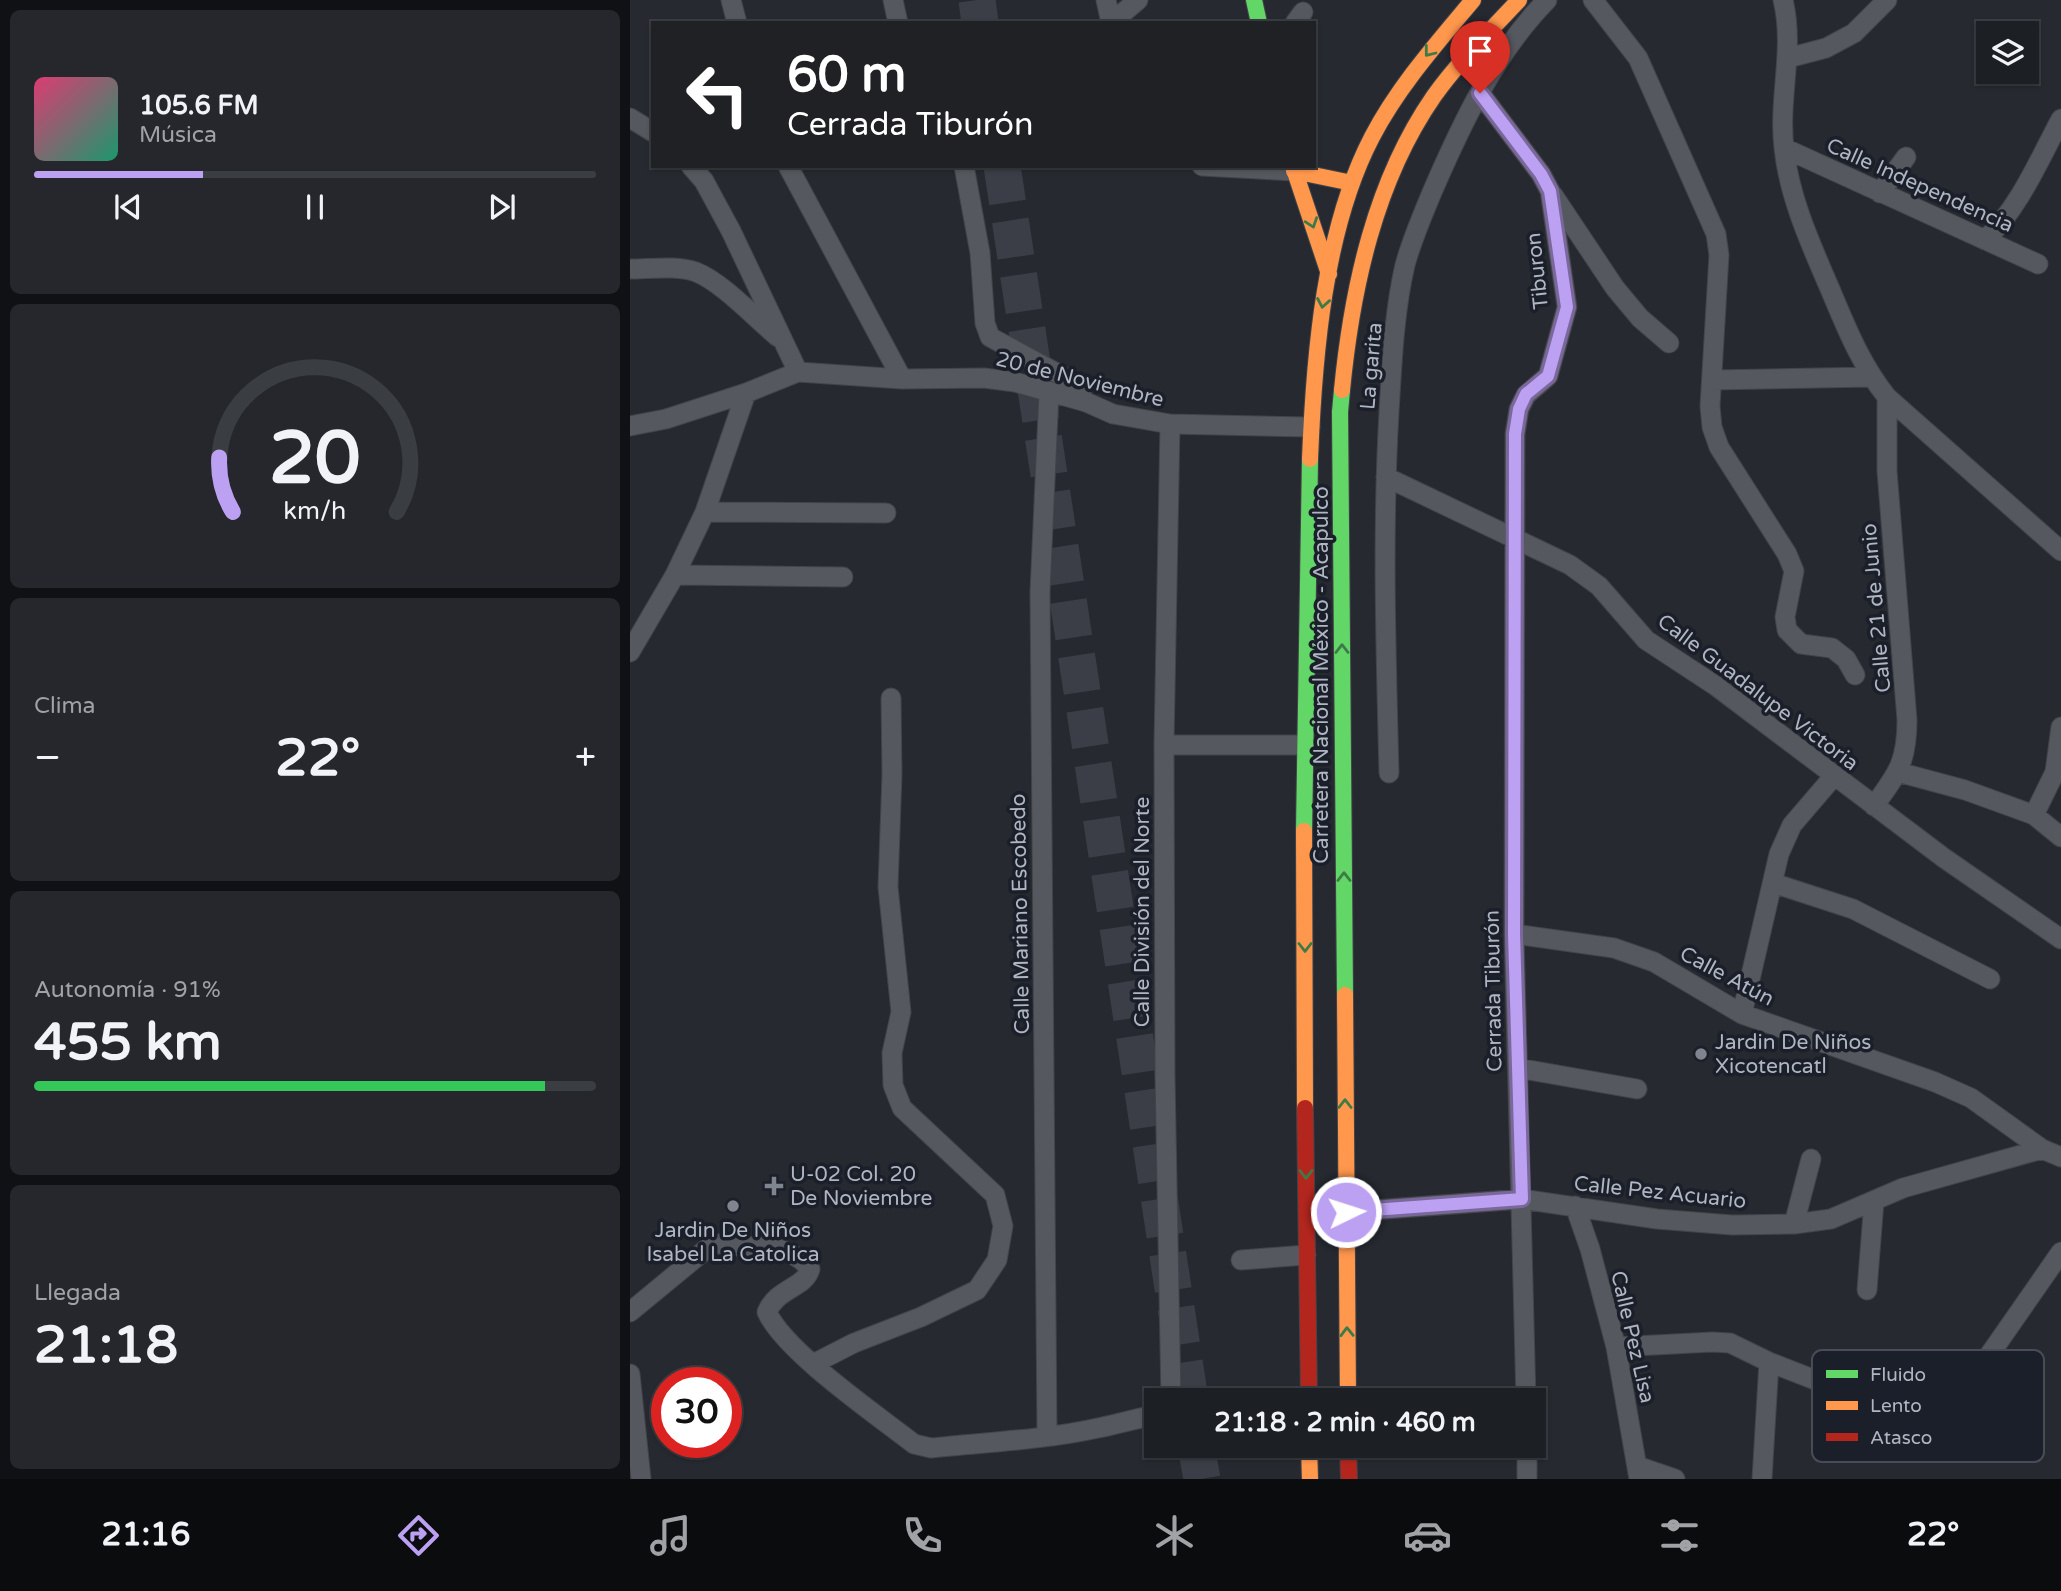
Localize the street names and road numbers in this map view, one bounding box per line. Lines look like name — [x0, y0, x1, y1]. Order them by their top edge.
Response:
street label: Calle Independencia — [1822, 133, 2017, 238]
street label: Tiburon — [1521, 231, 1554, 311]
street label: La garita — [1355, 321, 1388, 411]
street label: 20 de Noviembre — [993, 347, 1166, 412]
street label: Carretera Nacional México - Acapulco — [1309, 486, 1334, 864]
street label: Calle 21 de Junio — [1857, 522, 1896, 694]
street label: Calle Guadalupe Victoria — [1652, 609, 1863, 776]
street label: Calle Mariano Escobedo — [1006, 793, 1035, 1035]
street label: Calle División del Norte — [1130, 797, 1155, 1027]
street label: Cerrada Tiburón — [1480, 910, 1507, 1072]
street label: Calle Atún — [1675, 941, 1778, 1012]
street label: Calle Pez Acuario — [1573, 1171, 1747, 1214]
street label: Calle Pez Lisa — [1605, 1269, 1660, 1406]

